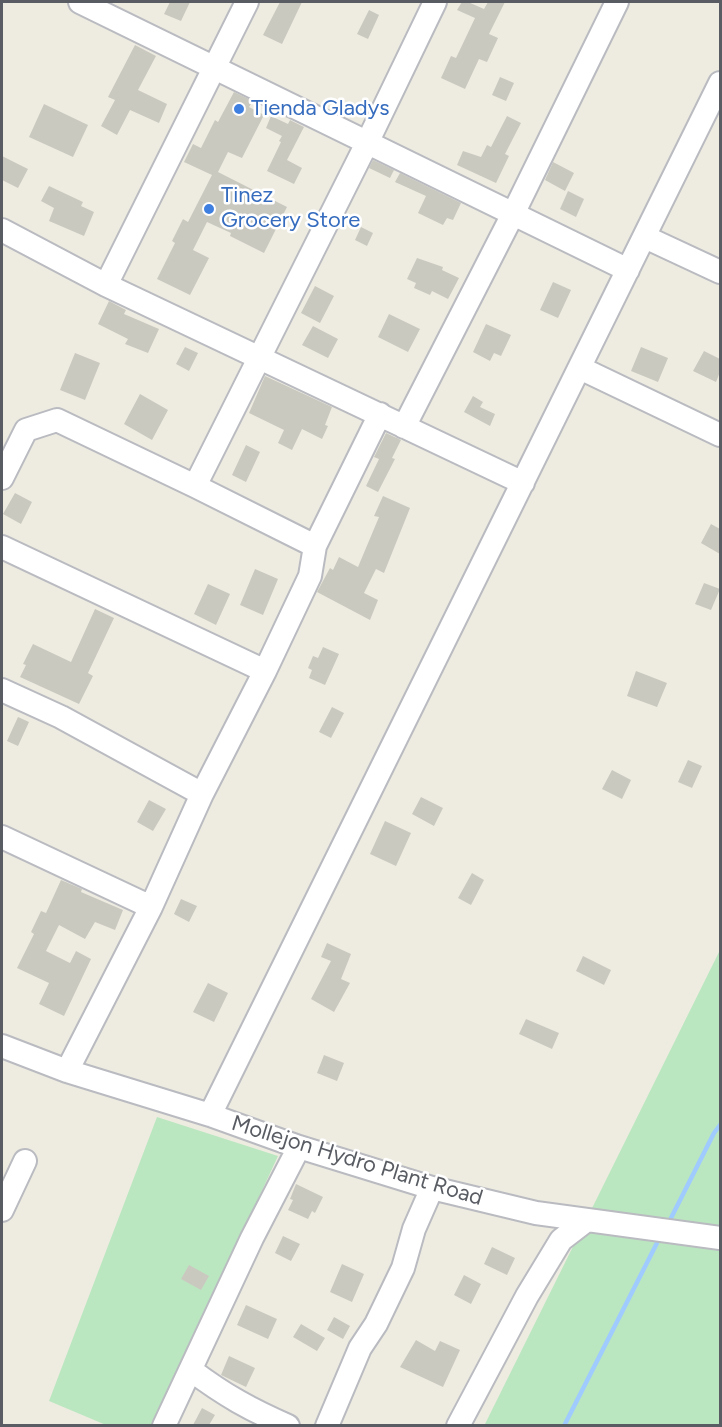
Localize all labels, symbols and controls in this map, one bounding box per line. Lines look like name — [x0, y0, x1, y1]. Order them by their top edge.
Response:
place label: Tienda Gladys — [251, 96, 390, 122]
marker: Tienda Gladys — [232, 102, 246, 116]
place label: Tinez Grocery Store — [221, 183, 360, 234]
marker: Tinez Grocery Store — [202, 202, 216, 216]
street label: Mollejon Hydro Plant Road — [228, 1110, 486, 1212]

